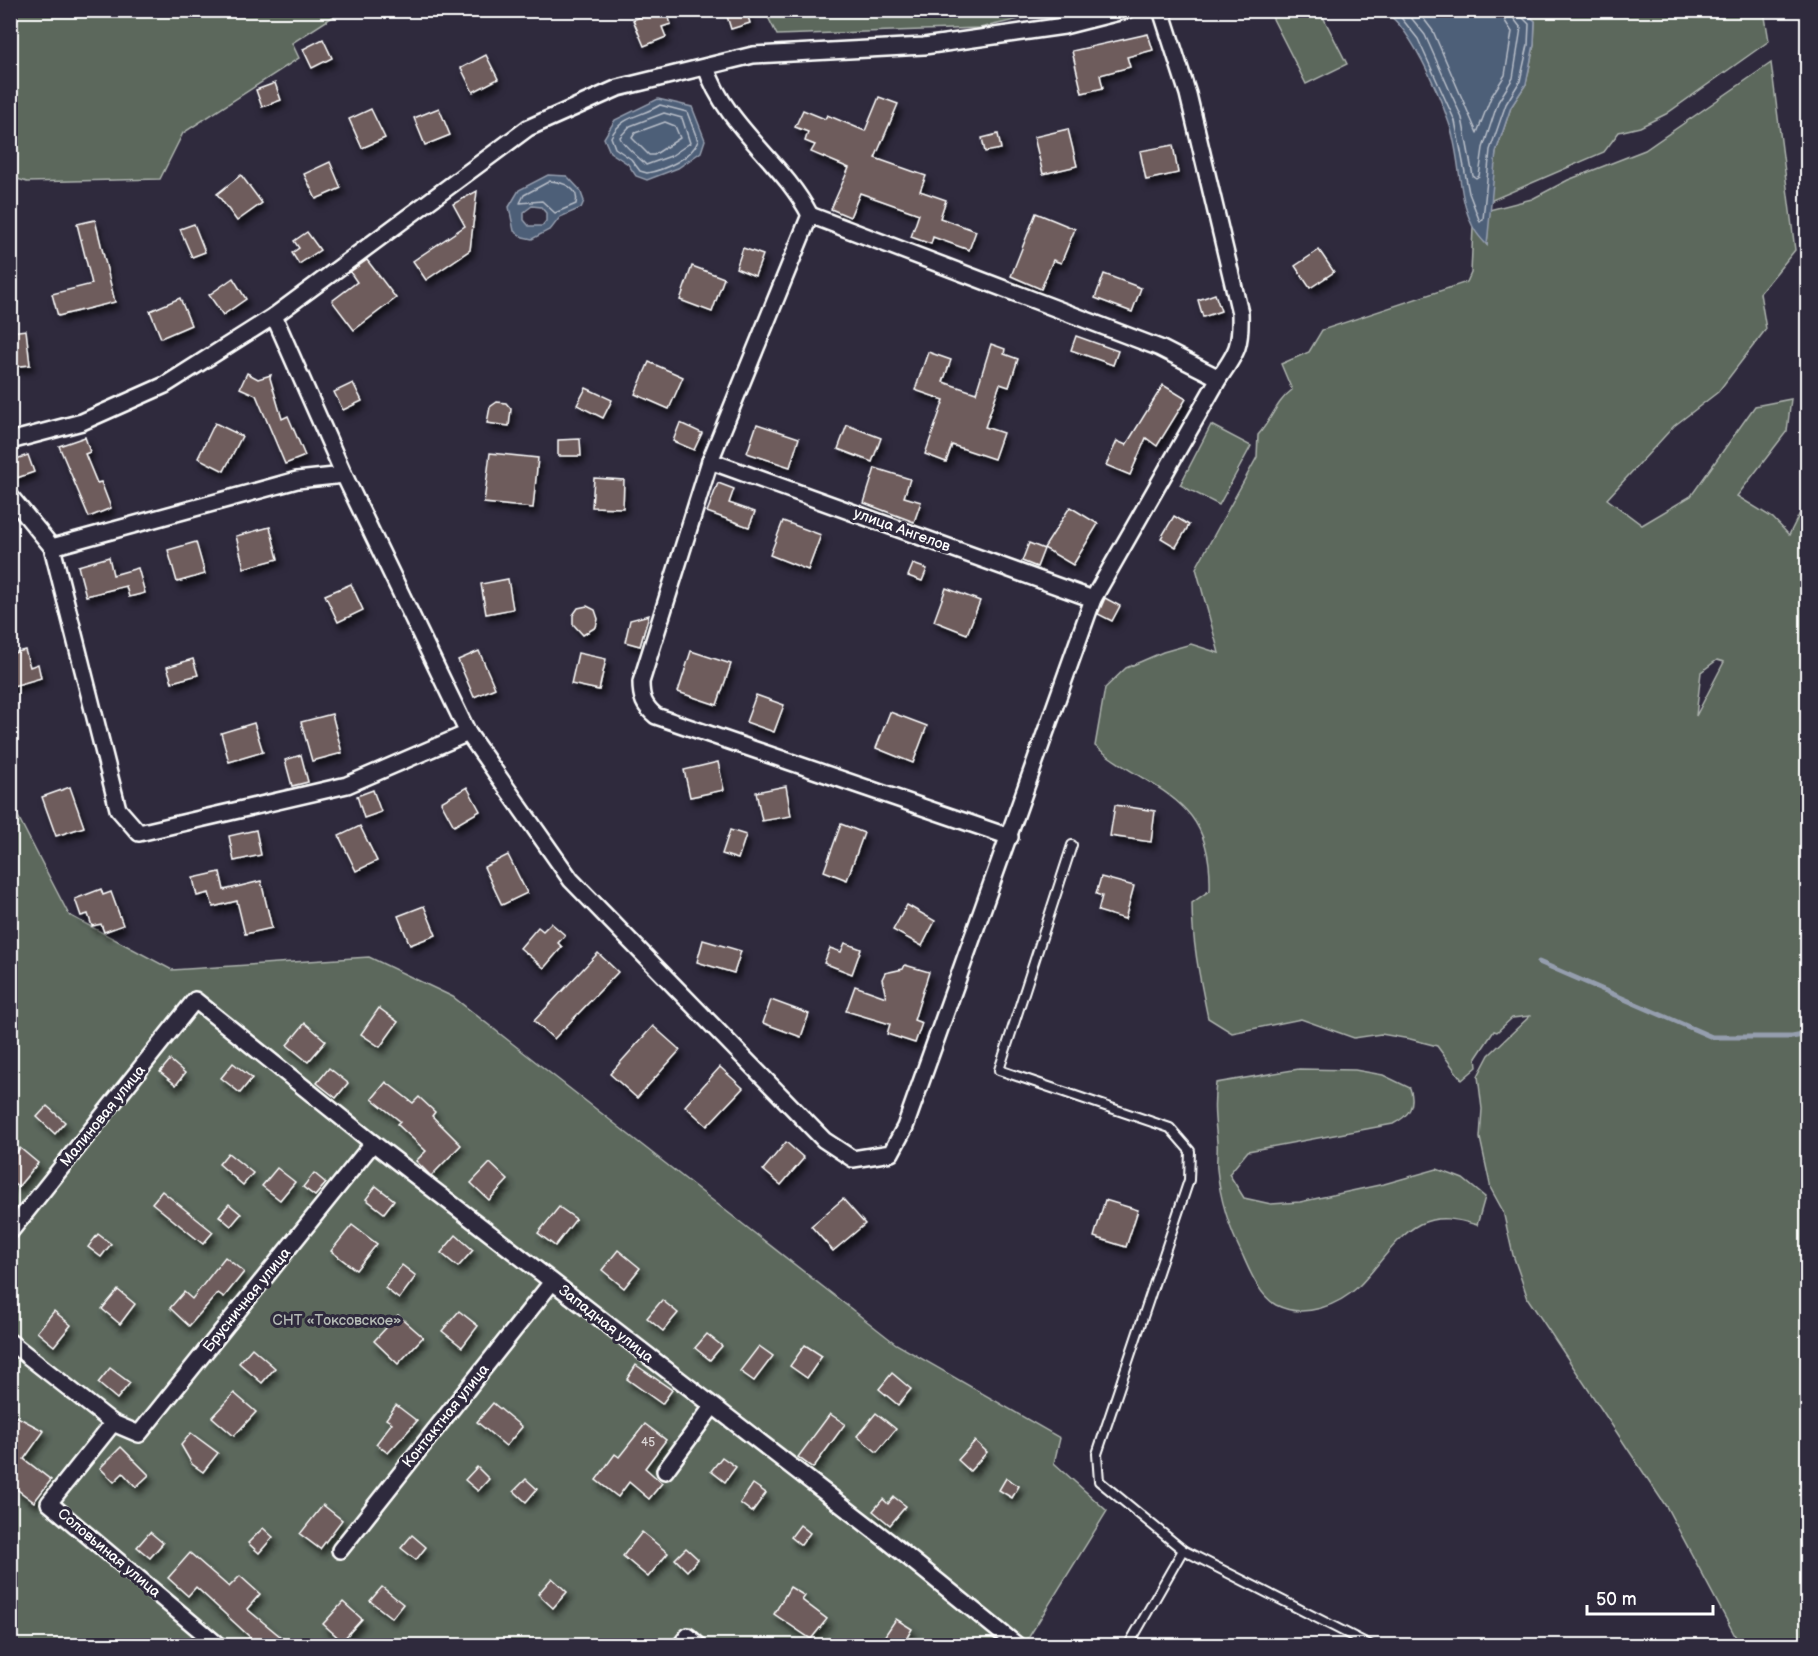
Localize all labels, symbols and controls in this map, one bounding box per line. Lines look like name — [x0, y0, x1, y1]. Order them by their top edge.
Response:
street label: улица Ангелов — [851, 504, 953, 556]
street label: Малиновая улица — [56, 1061, 150, 1171]
street label: Брусничная улица — [199, 1244, 295, 1356]
street label: Западная улица — [555, 1281, 657, 1367]
park label: СНТ «Токсовское» — [273, 1311, 401, 1330]
street label: Контактная улица — [398, 1360, 494, 1472]
house number: 45 — [641, 1435, 655, 1450]
street label: Соловьиная улица — [53, 1504, 165, 1602]
scale bar — [1587, 1578, 1713, 1616]
text: 50 m — [1596, 1589, 1637, 1610]

